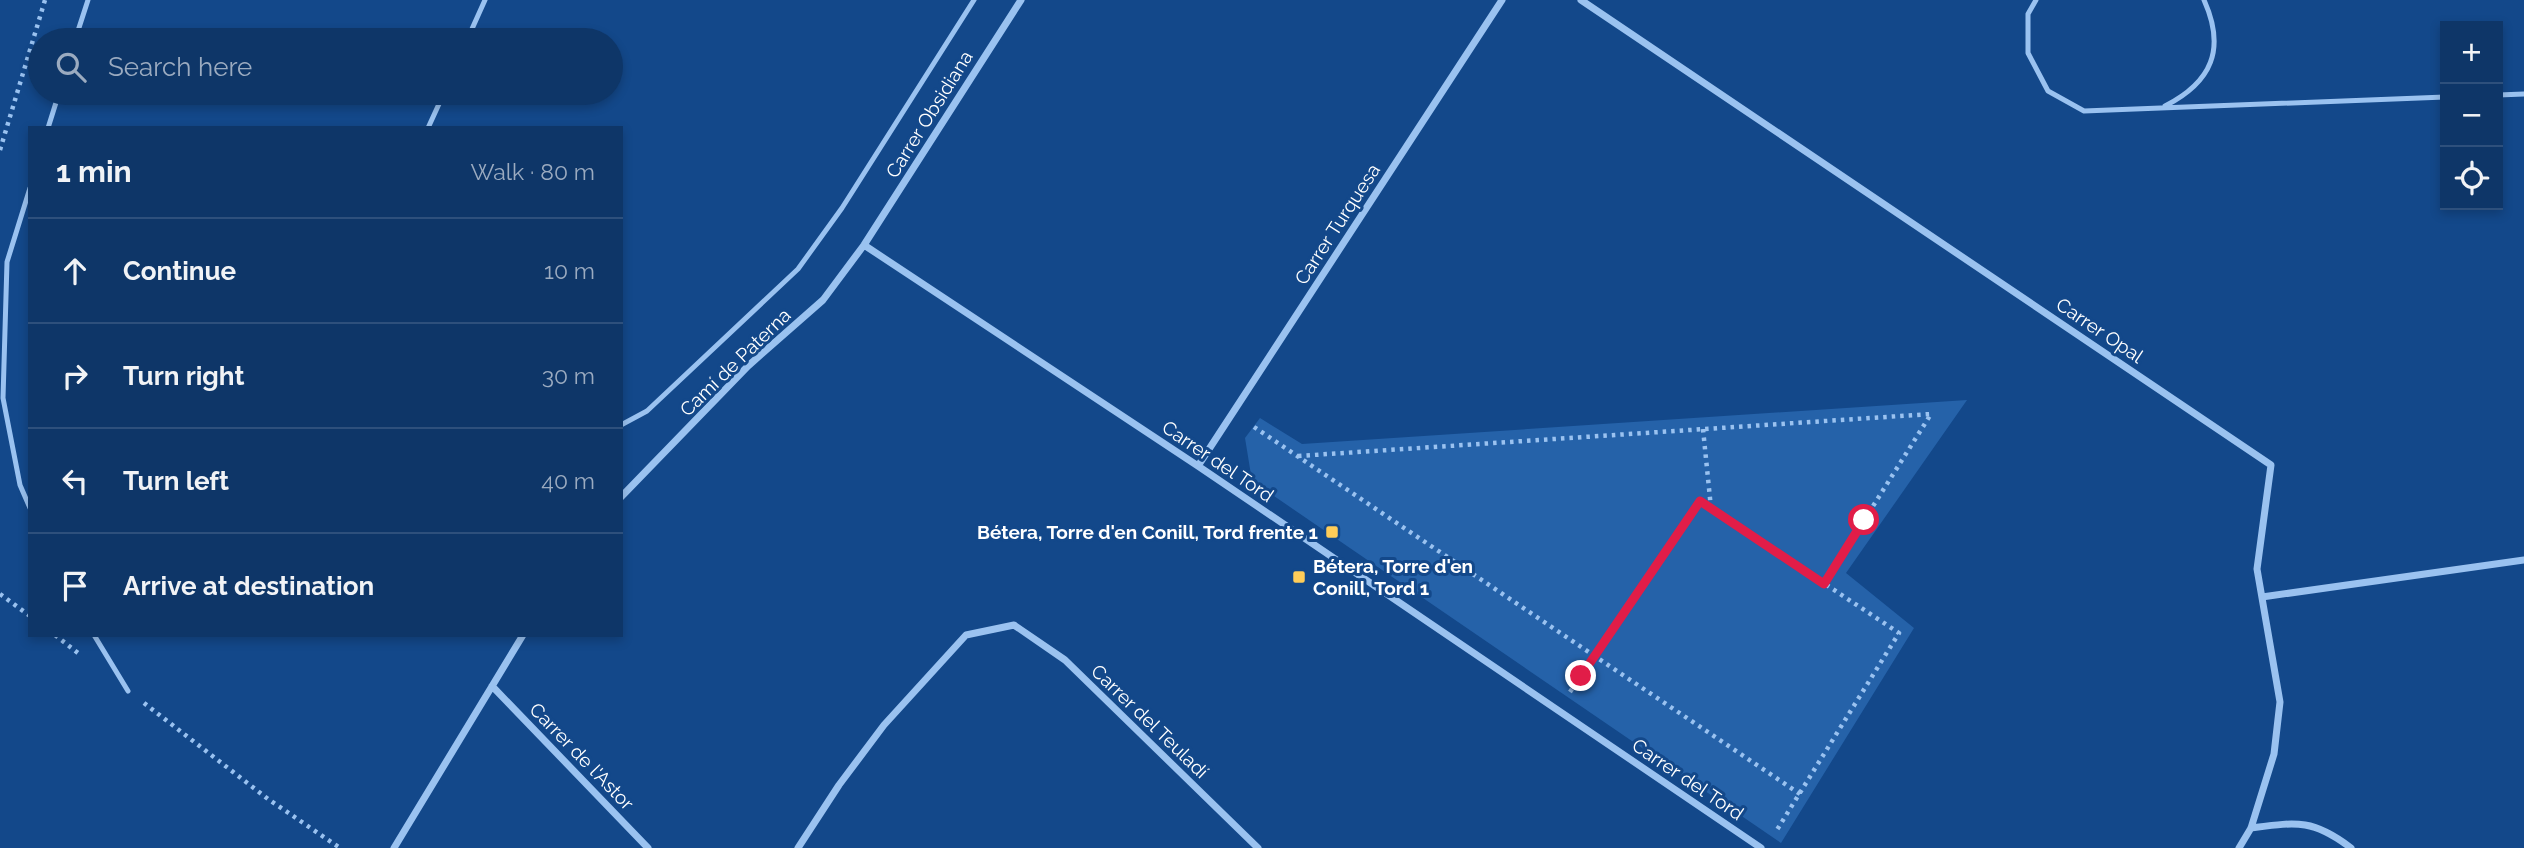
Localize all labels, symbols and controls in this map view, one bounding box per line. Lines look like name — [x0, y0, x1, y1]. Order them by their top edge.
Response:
map controls — [2440, 21, 2503, 210]
button: + — [2440, 21, 2503, 84]
search box — [28, 28, 623, 105]
street label: Carrer Obsidiana — [881, 46, 977, 182]
icon: search — [52, 48, 90, 86]
text: Search here — [108, 52, 252, 82]
button: − — [2440, 84, 2503, 147]
button: locate — [2440, 147, 2503, 210]
text: 1 min — [56, 154, 132, 189]
text: Walk · 80 m — [470, 158, 595, 185]
street label: Carrer Turquesa — [1290, 160, 1384, 288]
icon: ahead — [56, 252, 94, 290]
text: Continue — [123, 256, 236, 286]
text: 10 m — [544, 257, 595, 284]
street label: Carrer Opal — [2052, 293, 2148, 368]
street label: Camí de Paterna — [675, 304, 795, 420]
icon: right — [56, 357, 94, 395]
text: Turn right — [123, 361, 244, 391]
text: 30 m — [542, 362, 595, 389]
street label: Carrer del Tord — [1158, 416, 1278, 506]
icon: left — [56, 462, 94, 500]
text: Turn left — [123, 466, 229, 496]
text: 40 m — [541, 467, 595, 494]
route start — [1848, 504, 1879, 535]
place label: Bétera, Torre d'en Conill, Tord frente 1 — [977, 521, 1318, 543]
marker: Bétera, Torre d'en Conill, Tord frente 1 — [1324, 524, 1340, 540]
place label: Bétera, Torre d'en Conill, Tord 1 — [1313, 555, 1473, 599]
icon: arrive — [56, 567, 94, 605]
marker: Bétera, Torre d'en Conill, Tord 1 — [1291, 569, 1307, 585]
text: Arrive at destination — [123, 571, 374, 601]
street label: Carrer del Teuladí — [1087, 660, 1214, 783]
route end — [1565, 660, 1596, 691]
street label: Carrer de l'Astor — [525, 698, 639, 814]
street label: Carrer del Tord — [1628, 734, 1748, 824]

